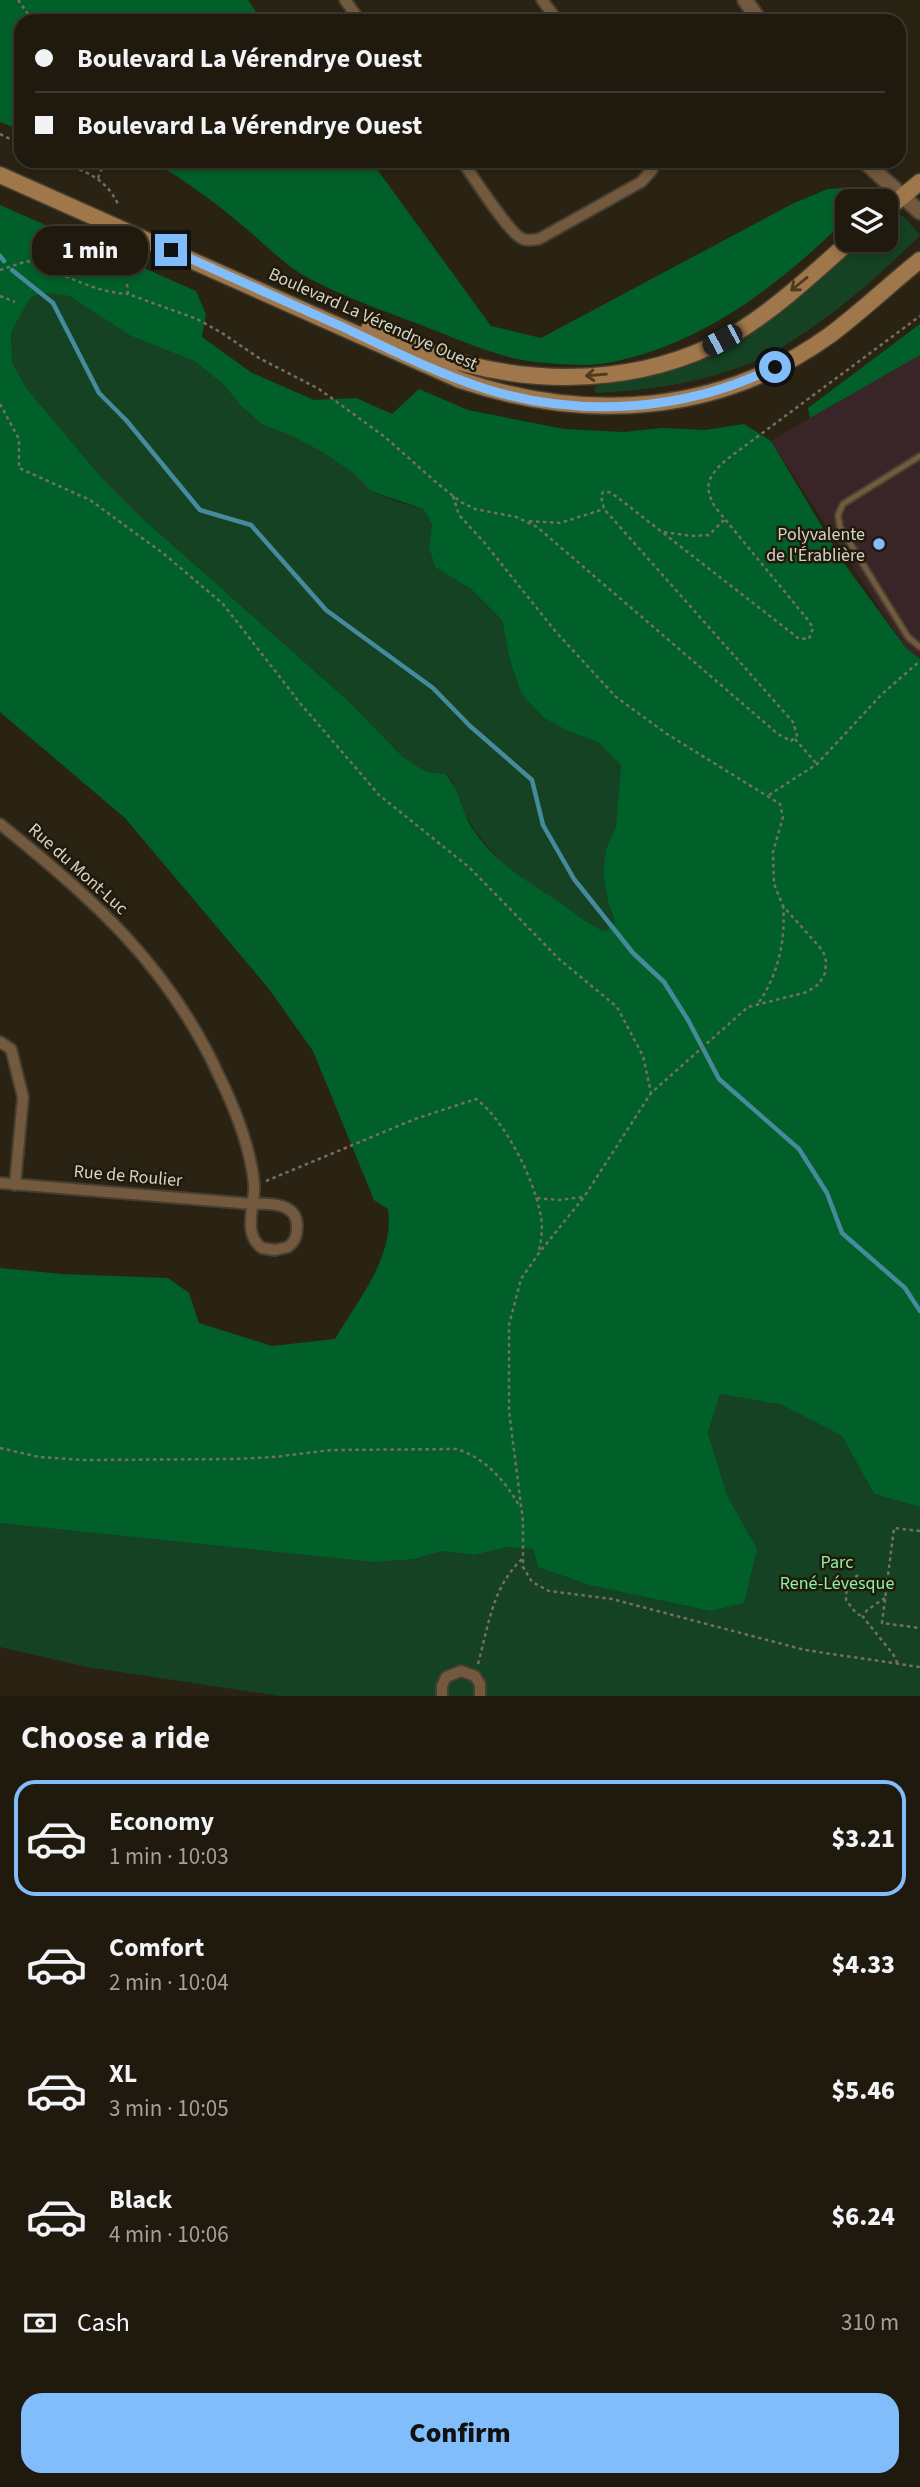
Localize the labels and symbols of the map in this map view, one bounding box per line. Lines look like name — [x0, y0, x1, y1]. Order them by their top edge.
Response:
callout: 1 min — [31, 226, 146, 274]
route end — [155, 234, 187, 266]
street label: Boulevard La Vérendrye Ouest — [265, 262, 481, 376]
one-way arrow — [790, 276, 808, 292]
car — [699, 321, 746, 359]
route start — [759, 351, 791, 383]
one-way arrow — [585, 369, 607, 382]
place label: Polyvalente de l'Érablière — [766, 522, 865, 568]
marker: Polyvalente de l'Érablière — [871, 536, 887, 552]
street label: Rue du Mont-Luc — [23, 817, 133, 921]
street label: Rue de Roulier — [73, 1159, 184, 1193]
park label: Parc René-Lévesque — [780, 1550, 894, 1596]

